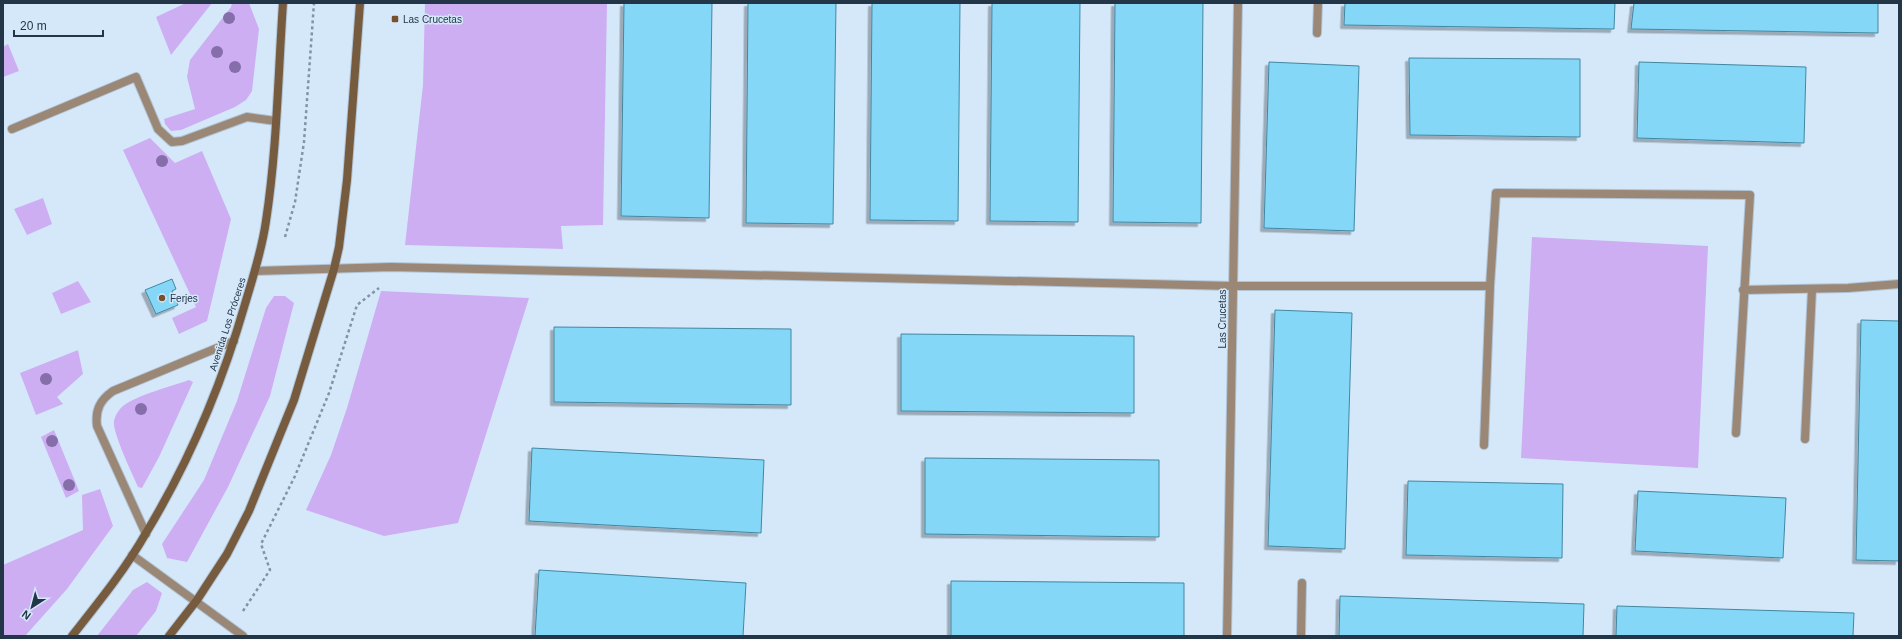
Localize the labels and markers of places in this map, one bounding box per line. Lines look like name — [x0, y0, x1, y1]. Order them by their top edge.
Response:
marker: Las Crucetas — [390, 14, 400, 24]
place label: Las Crucetas — [403, 14, 462, 25]
marker: Ferjes — [157, 293, 167, 303]
place label: Ferjes — [170, 293, 198, 304]

